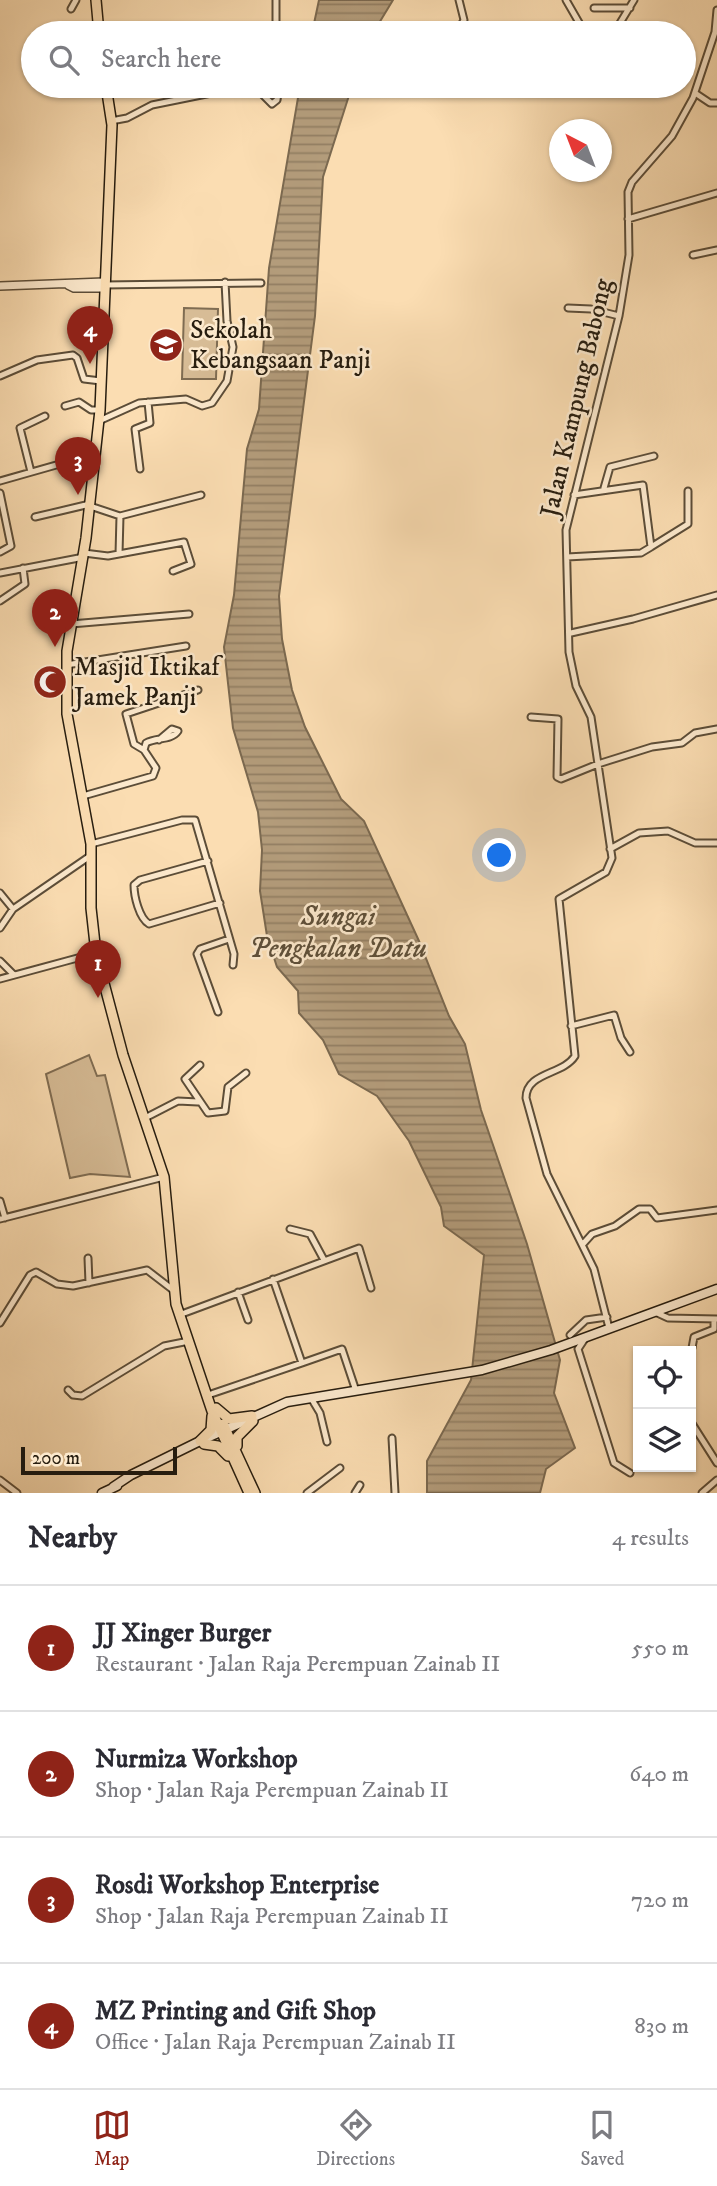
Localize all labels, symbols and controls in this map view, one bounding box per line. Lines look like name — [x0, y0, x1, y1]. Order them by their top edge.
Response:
search box — [21, 21, 696, 98]
icon: search — [45, 41, 83, 79]
text: Search here — [101, 43, 221, 76]
north arrow — [549, 119, 612, 182]
street label: Jalan Kampung Babong — [533, 275, 621, 522]
pin: 4 — [67, 306, 113, 364]
place label: Sekolah Kebangsaan Panji — [190, 314, 371, 377]
school or university icon: Sekolah Kebangsaan Panji — [147, 326, 185, 364]
pin: 3 — [55, 437, 101, 495]
pin: 2 — [32, 589, 78, 647]
place label: Masjid Iktikaf Jamek Panji — [72, 651, 223, 714]
mosque icon: Masjid Iktikaf Jamek Panji — [31, 663, 69, 701]
your location — [482, 838, 516, 872]
water label: Sungai Pengkalan Datu — [249, 899, 427, 966]
pin: 1 — [75, 940, 121, 998]
map controls — [633, 1346, 696, 1472]
button: locate — [633, 1346, 696, 1409]
button: layers — [633, 1409, 696, 1472]
scale bar — [21, 1444, 177, 1476]
text: 200 m — [32, 1447, 80, 1470]
text: Nearby — [28, 1520, 117, 1557]
text: 4 results — [612, 1524, 689, 1553]
text: JJ Xinger Burger — [95, 1617, 271, 1650]
text: 1 — [47, 1634, 55, 1663]
text: 550 m — [632, 1634, 689, 1663]
text: Restaurant · Jalan Raja Perempuan Zainab II — [95, 1650, 500, 1679]
text: Nurmiza Workshop — [95, 1743, 298, 1776]
text: 2 — [45, 1760, 57, 1789]
text: 640 m — [629, 1760, 689, 1789]
text: Shop · Jalan Raja Perempuan Zainab II — [95, 1776, 449, 1805]
text: Rosdi Workshop Enterprise — [95, 1869, 379, 1902]
text: 3 — [47, 1886, 55, 1915]
text: 720 m — [631, 1886, 689, 1915]
text: Shop · Jalan Raja Perempuan Zainab II — [95, 1902, 449, 1931]
text: MZ Printing and Gift Shop — [95, 1995, 376, 2028]
text: 4 — [44, 2012, 58, 2041]
text: 830 m — [634, 2012, 689, 2041]
text: Office · Jalan Raja Perempuan Zainab II — [95, 2028, 456, 2057]
tab: Map — [93, 2106, 131, 2171]
tab: Directions — [316, 2106, 395, 2171]
tab: Saved — [581, 2106, 624, 2171]

